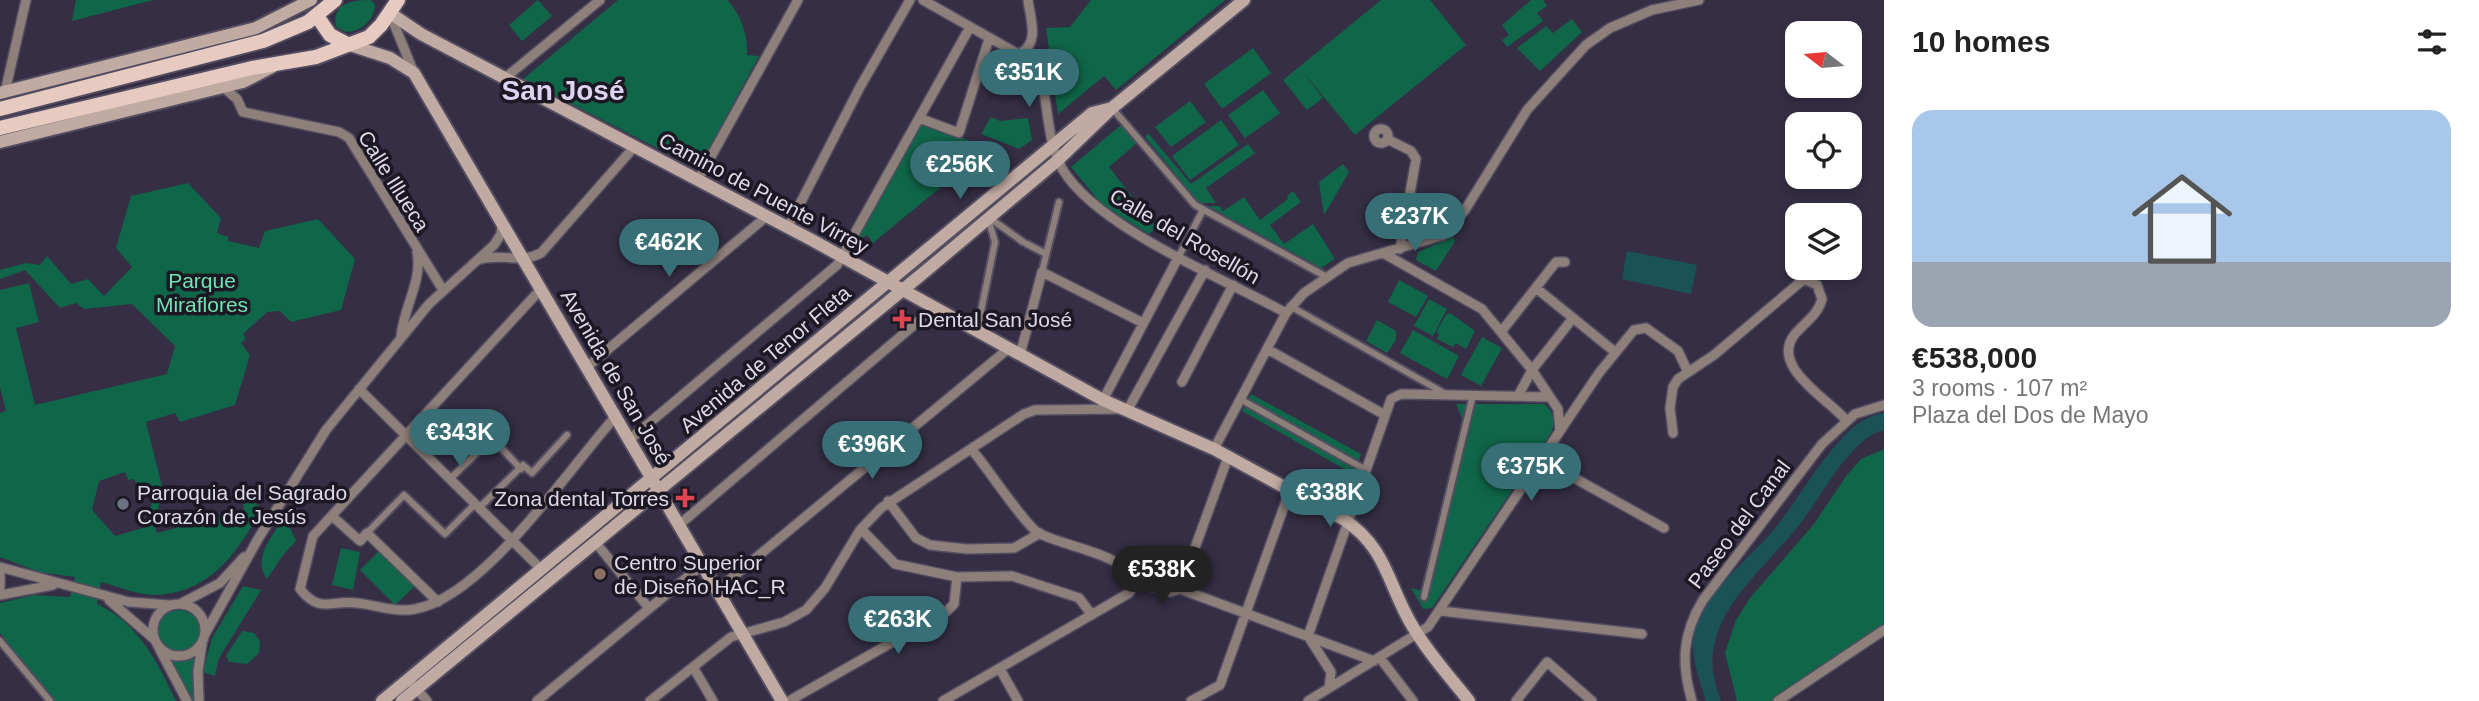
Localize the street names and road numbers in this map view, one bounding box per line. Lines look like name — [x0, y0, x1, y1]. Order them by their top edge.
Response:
street label: Calle Illueca — [354, 126, 434, 236]
street label: Camino de Puente Virrey — [655, 128, 873, 258]
street label: Calle del Rosellón — [1106, 184, 1264, 288]
street label: Avenida de Tenor Fleta — [675, 281, 855, 437]
street label: Avenida de San José — [557, 285, 675, 469]
street label: Paseo del Canal — [1683, 456, 1795, 592]

